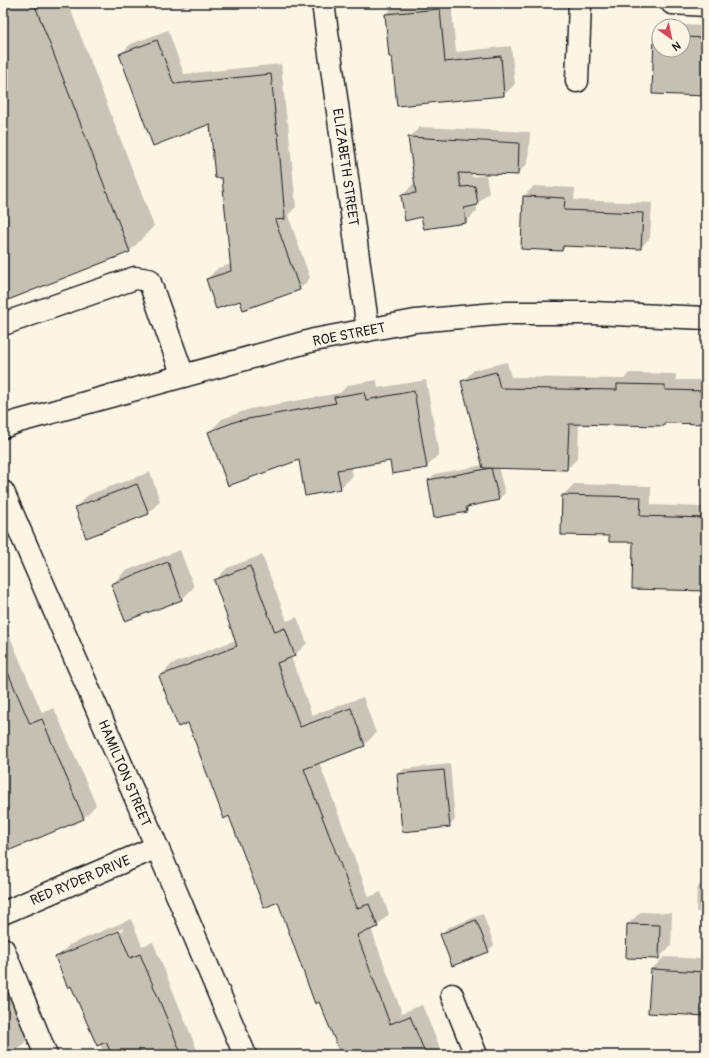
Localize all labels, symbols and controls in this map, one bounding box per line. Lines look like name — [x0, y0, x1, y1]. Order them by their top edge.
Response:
north arrow — [651, 18, 691, 58]
text: N — [669, 38, 683, 54]
street label: ELIZABETH STREET — [329, 107, 362, 227]
street label: ROE STREET — [311, 319, 387, 350]
street label: HAMILTON STREET — [94, 717, 155, 829]
street label: RED RYDER DRIVE — [28, 852, 133, 909]

